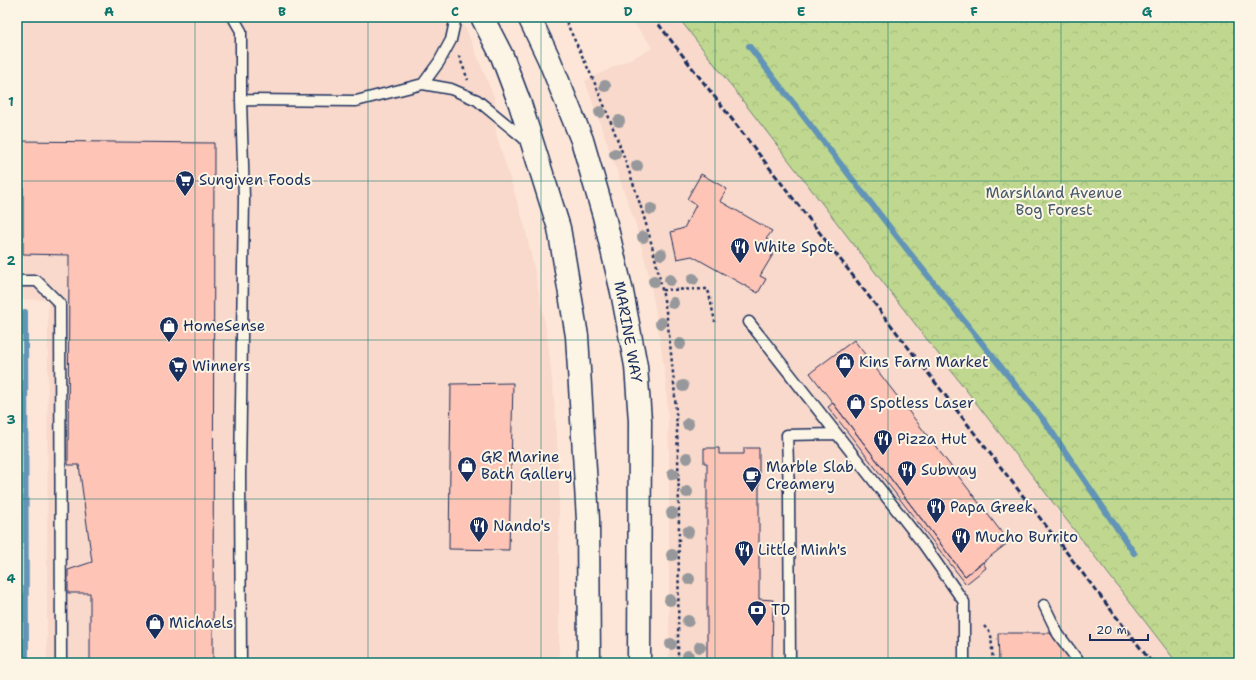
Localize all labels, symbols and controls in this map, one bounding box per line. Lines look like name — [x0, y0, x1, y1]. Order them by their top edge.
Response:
text: A — [104, 3, 114, 20]
text: B — [278, 3, 286, 20]
text: C — [451, 3, 459, 20]
text: D — [623, 3, 633, 20]
text: E — [797, 3, 806, 20]
text: F — [970, 3, 978, 20]
text: G — [1142, 3, 1153, 20]
text: 1 — [8, 93, 14, 110]
supermarket icon: Sungiven Foods — [174, 169, 196, 197]
place label: Sungiven Foods — [199, 170, 311, 190]
park label: Marshland Avenue Bog Forest — [986, 183, 1122, 220]
restaurant icon: White Spot — [729, 236, 751, 264]
place label: White Spot — [754, 237, 833, 257]
text: 2 — [6, 252, 16, 269]
street label: MARINE WAY — [609, 280, 647, 384]
shop icon: HomeSense — [158, 315, 180, 343]
place label: HomeSense — [183, 316, 265, 336]
shop icon: Kins Farm Market — [834, 351, 856, 379]
place label: Kins Farm Market — [859, 352, 989, 372]
supermarket icon: Winners — [167, 355, 189, 383]
place label: Winners — [192, 356, 251, 376]
shop icon: Spotless Laser — [845, 392, 867, 420]
place label: Spotless Laser — [870, 393, 974, 413]
text: 3 — [6, 411, 16, 428]
restaurant icon: Pizza Hut — [872, 428, 894, 456]
place label: Pizza Hut — [897, 429, 967, 449]
place label: GR Marine Bath Gallery — [481, 447, 573, 484]
shop icon: GR Marine Bath Gallery — [456, 455, 478, 483]
place label: Marble Slab Creamery — [766, 457, 854, 494]
restaurant icon: Subway — [896, 459, 918, 487]
place label: Subway — [921, 460, 977, 480]
cafe icon: Marble Slab Creamery — [741, 465, 763, 493]
restaurant icon: Papa Greek — [925, 496, 947, 524]
place label: Papa Greek — [950, 497, 1033, 517]
restaurant icon: Nando's — [468, 515, 490, 543]
place label: Nando's — [493, 516, 551, 536]
restaurant icon: Mucho Burrito — [950, 526, 972, 554]
place label: Mucho Burrito — [975, 527, 1078, 547]
restaurant icon: Little Minh's — [733, 539, 755, 567]
place label: Little Minh's — [758, 540, 847, 560]
text: 4 — [6, 570, 16, 587]
bank icon: TD — [746, 599, 768, 627]
place label: TD — [771, 600, 790, 620]
shop icon: Michaels — [144, 612, 166, 640]
place label: Michaels — [169, 613, 234, 633]
scale bar — [1090, 616, 1148, 642]
text: 20 m — [1096, 622, 1127, 638]

